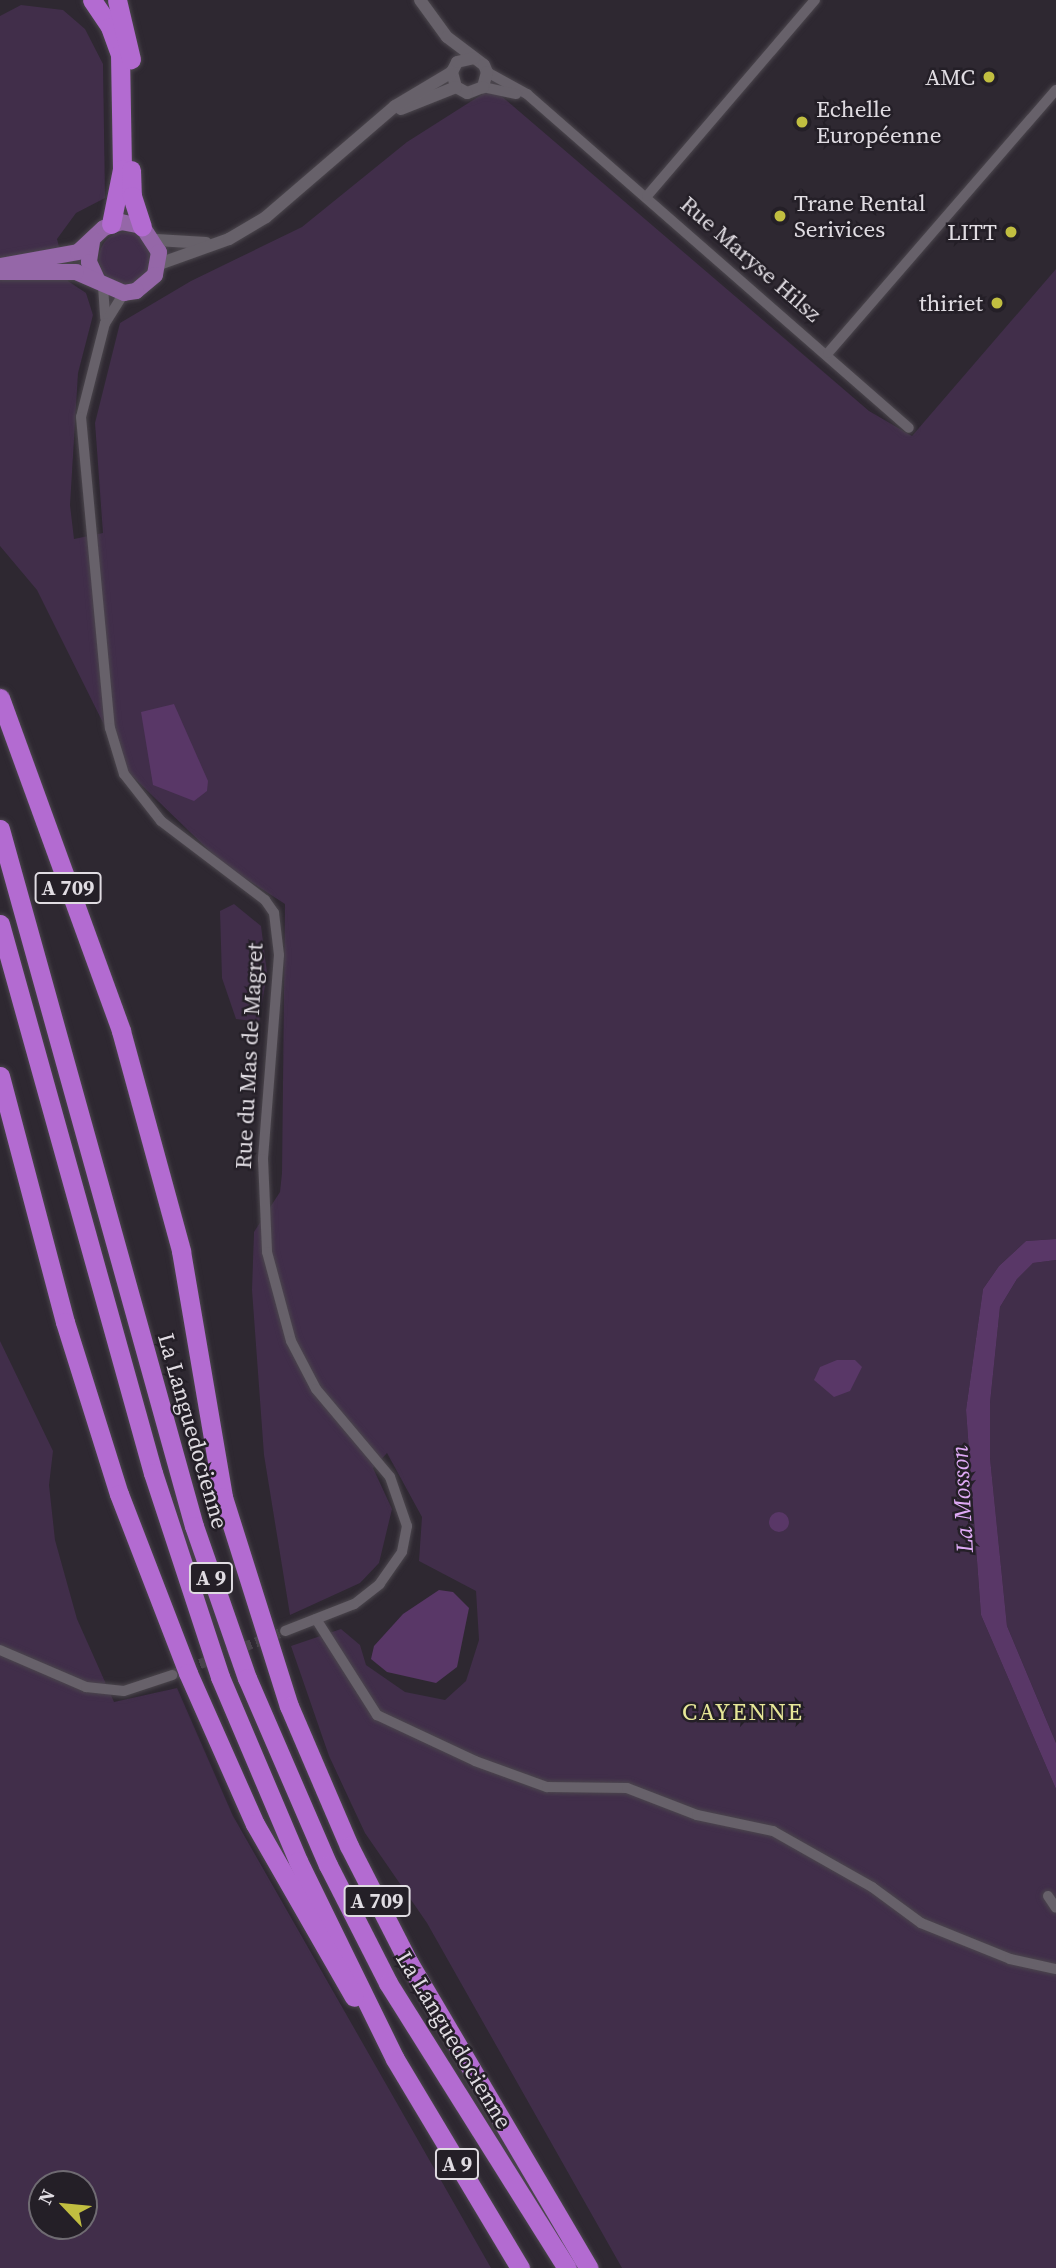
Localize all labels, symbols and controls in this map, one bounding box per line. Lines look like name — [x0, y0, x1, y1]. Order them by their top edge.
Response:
place label: AMC — [925, 63, 975, 91]
marker: AMC — [981, 69, 997, 85]
place label: Echelle Européenne — [816, 95, 941, 149]
marker: Echelle Européenne — [794, 114, 810, 130]
place label: Trane Rental Serivices — [794, 189, 926, 243]
street label: Rue Maryse Hilsz — [675, 190, 827, 328]
marker: Trane Rental Serivices — [772, 208, 788, 224]
place label: LITT — [947, 218, 997, 246]
marker: LITT — [1003, 224, 1019, 240]
place label: thiriet — [919, 289, 983, 317]
marker: thiriet — [989, 295, 1005, 311]
road number: A 709 — [33, 870, 103, 906]
street label: Rue du Mas de Magret — [229, 942, 269, 1170]
street label: La Languedocienne — [152, 1330, 234, 1532]
water label: La Mosson — [945, 1445, 979, 1553]
road number: A 9 — [188, 1560, 234, 1596]
district label: CAYENNE — [683, 1698, 803, 1726]
road number: A 709 — [342, 1884, 412, 1918]
street label: La Languedocienne — [390, 1946, 518, 2134]
road number: A 9 — [434, 2146, 480, 2182]
north arrow — [28, 2170, 98, 2240]
text: N — [31, 2185, 61, 2209]

